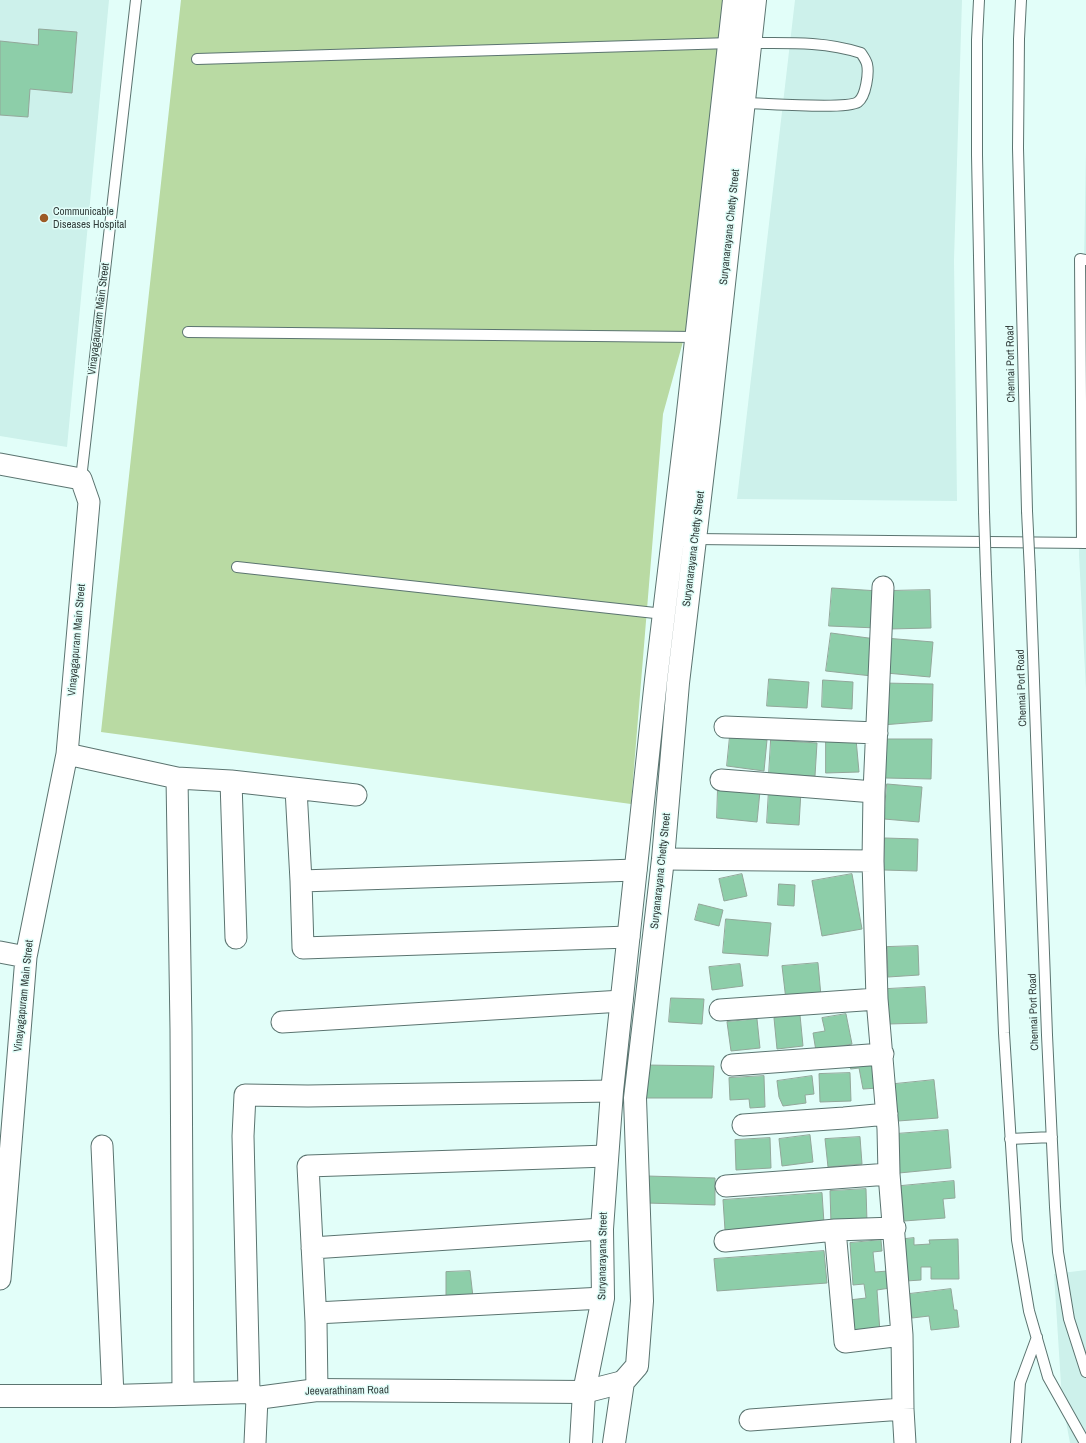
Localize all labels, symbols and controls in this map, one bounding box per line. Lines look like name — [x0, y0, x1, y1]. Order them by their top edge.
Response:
street label: Suryanarayana Chetty Street — [717, 168, 743, 286]
place label: Communicable Diseases Hospital — [53, 205, 126, 231]
marker: Communicable Diseases Hospital — [38, 212, 50, 224]
street label: Vinayagapuram Main Street — [86, 262, 112, 376]
street label: Chennai Port Road — [1004, 325, 1018, 403]
street label: Suryanarayana Chetty Street — [680, 490, 708, 608]
street label: Vinayagapuram Main Street — [66, 583, 88, 697]
street label: Chennai Port Road — [1014, 649, 1030, 727]
street label: Suryanarayana Chetty Street — [648, 812, 674, 930]
street label: Vinayagapuram Main Street — [12, 939, 36, 1053]
street label: Chennai Port Road — [1026, 973, 1042, 1051]
street label: Suryanarayana Street — [596, 1212, 610, 1300]
street label: Jeevarathinam Road — [305, 1384, 389, 1398]

